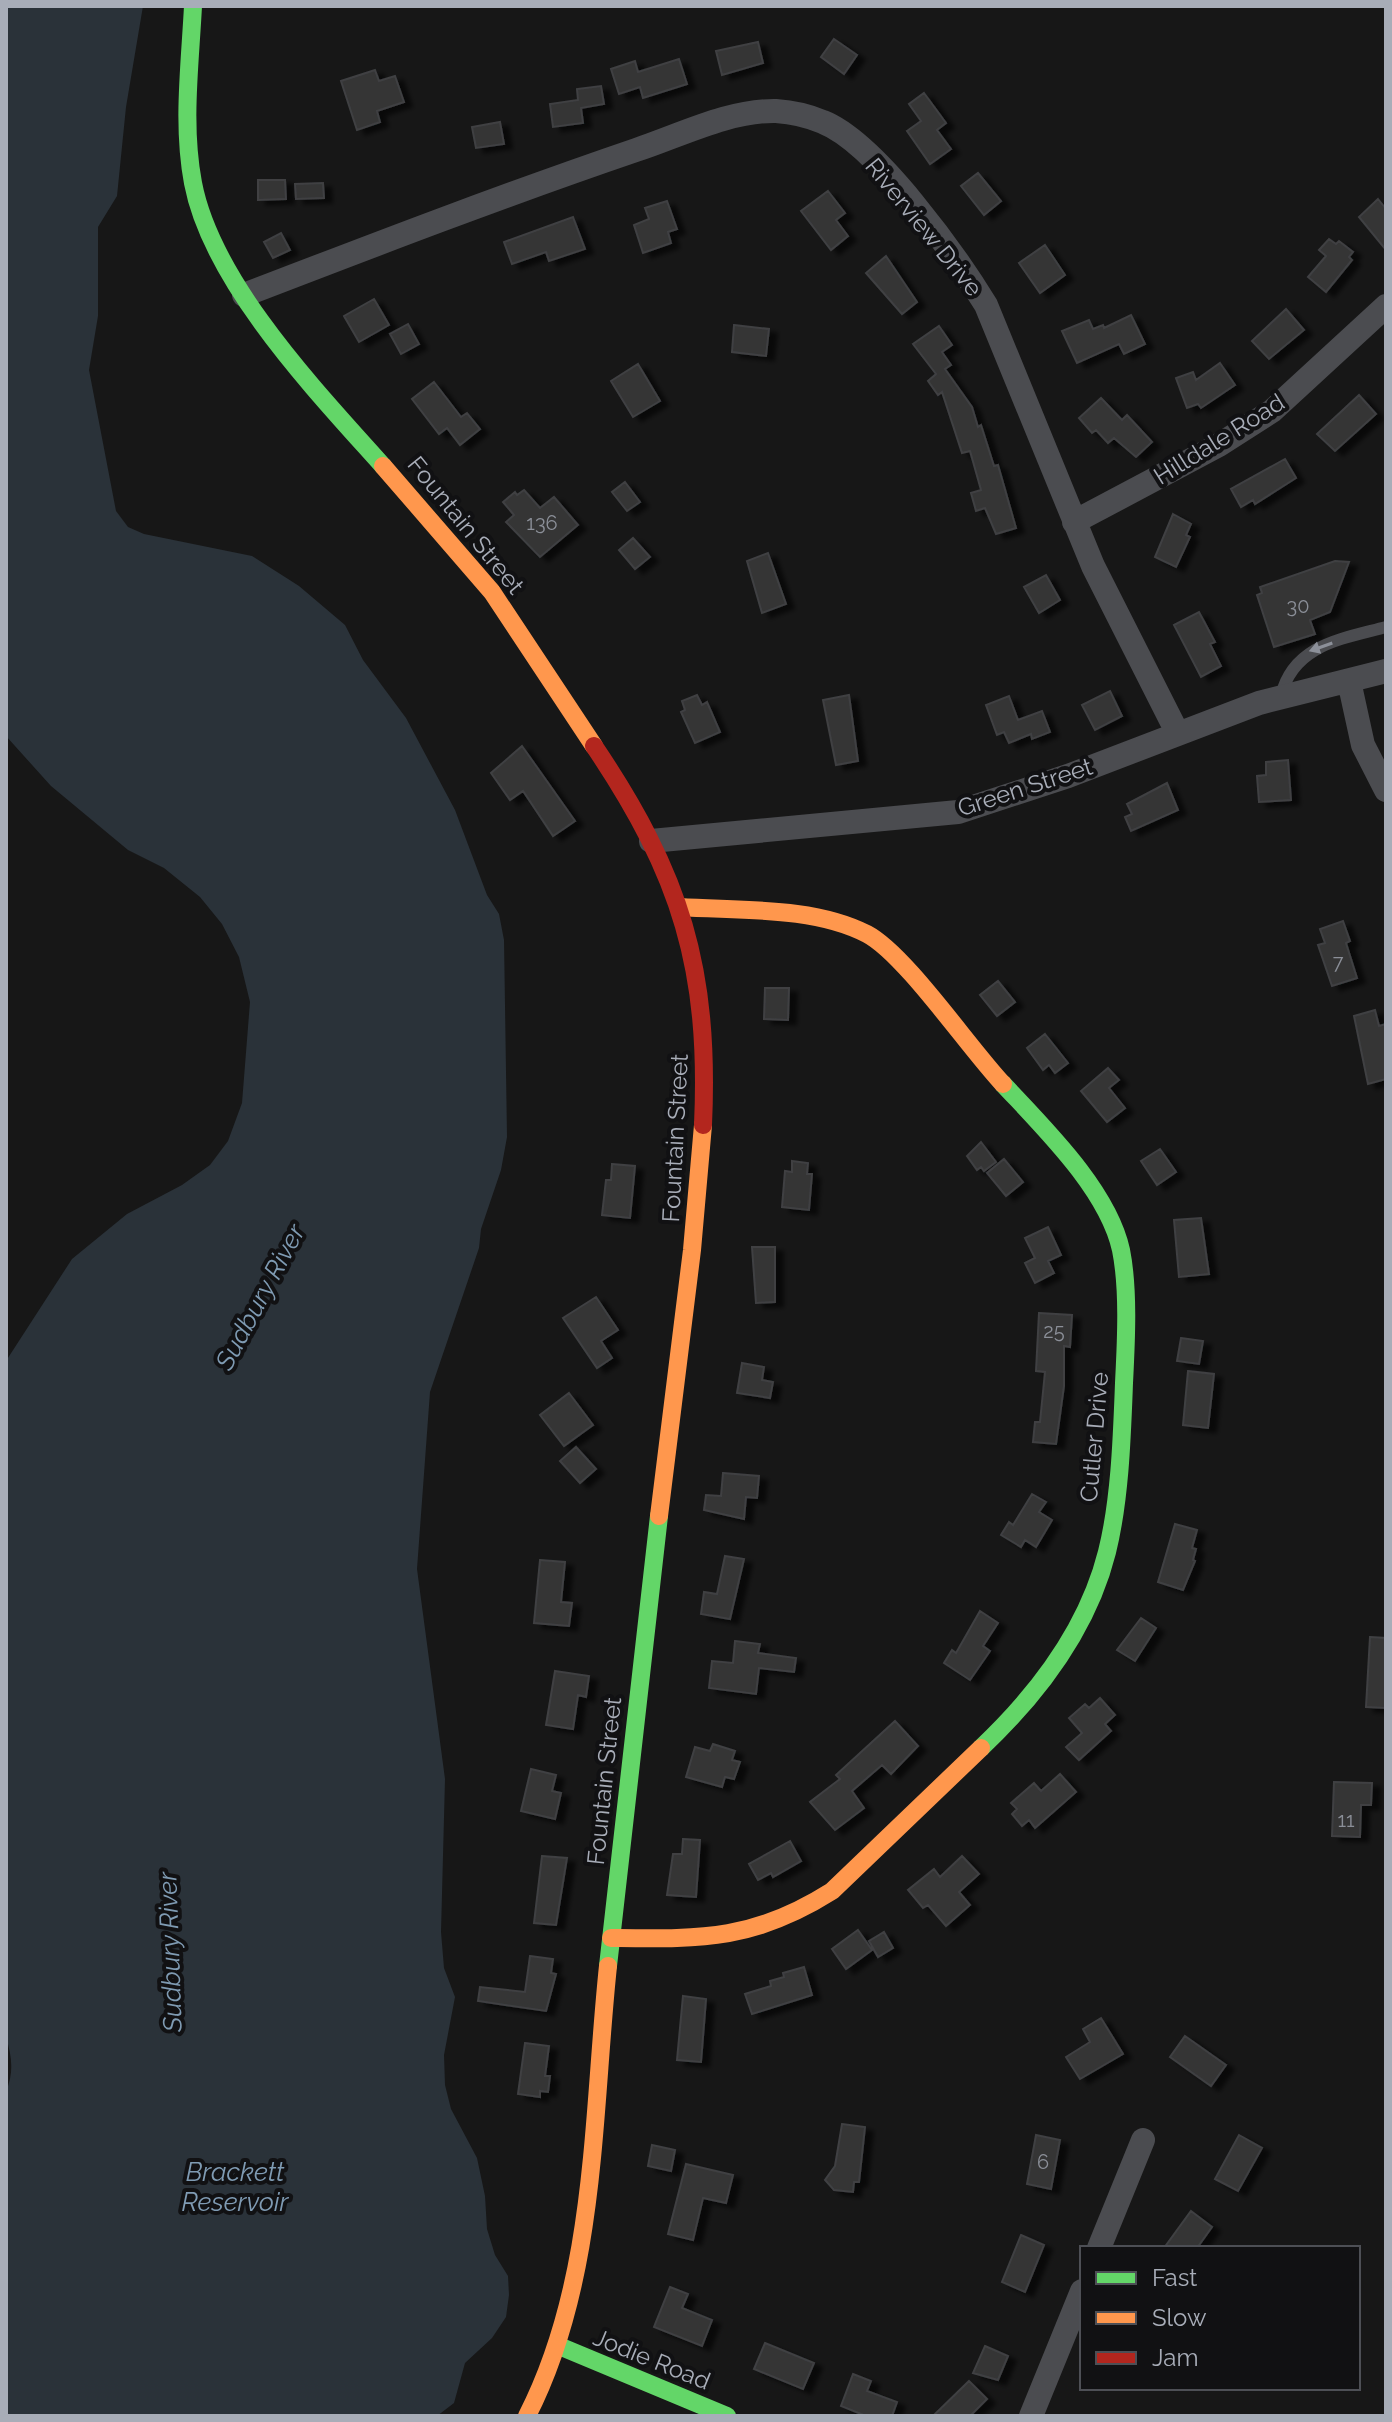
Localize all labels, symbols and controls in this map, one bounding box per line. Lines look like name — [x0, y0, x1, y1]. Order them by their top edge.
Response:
street label: Riverview Drive — [859, 152, 989, 302]
street label: Hilldale Road — [1148, 387, 1290, 491]
street label: Fountain Street — [402, 450, 530, 600]
house number: 136 — [526, 511, 558, 535]
house number: 30 — [1287, 594, 1309, 618]
one-way arrow — [1309, 642, 1333, 654]
street label: Green Street — [954, 752, 1096, 822]
house number: 7 — [1333, 950, 1344, 974]
street label: Fountain Street — [656, 1053, 694, 1223]
water label: Sudbury River — [209, 1218, 311, 1376]
house number: 25 — [1043, 1319, 1065, 1343]
street label: Cutler Drive — [1074, 1371, 1114, 1503]
street label: Fountain Street — [581, 1696, 627, 1866]
house number: 11 — [1337, 1808, 1355, 1832]
water label: Sudbury River — [152, 1870, 188, 2034]
house number: 6 — [1037, 2150, 1049, 2174]
water label: Brackett Reservoir — [182, 2157, 289, 2217]
legend — [1080, 2246, 1360, 2390]
text: Fast — [1152, 2263, 1197, 2292]
text: Slow — [1152, 2303, 1207, 2332]
street label: Jodie Road — [589, 2322, 715, 2396]
text: Jam — [1152, 2343, 1198, 2372]

